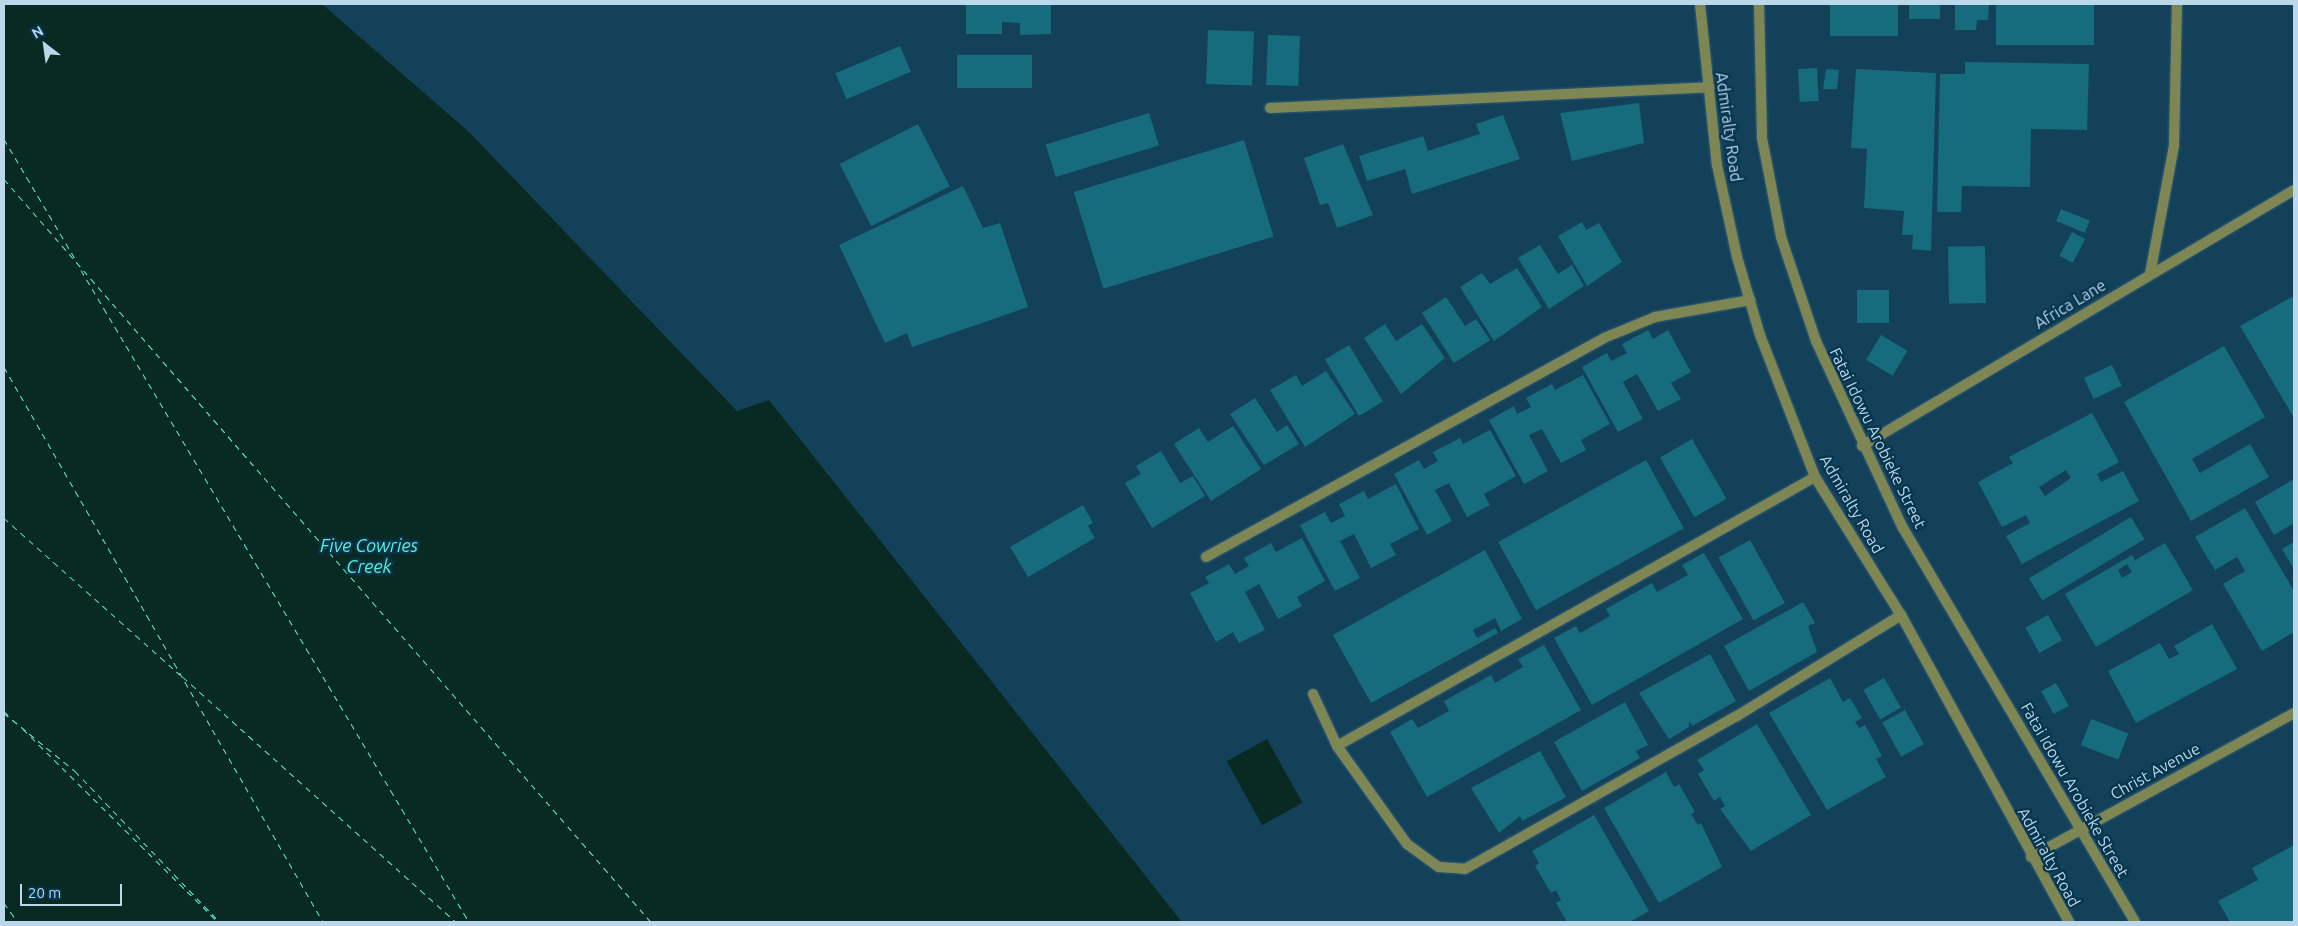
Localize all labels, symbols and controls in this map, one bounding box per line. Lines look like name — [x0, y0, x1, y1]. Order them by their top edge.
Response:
north arrow — [20, 20, 70, 70]
text: N — [29, 22, 46, 42]
street label: Admiralty Road — [1712, 71, 1746, 183]
street label: Africa Lane — [2031, 275, 2109, 333]
street label: Fatai Idowu Arobieke Street — [1826, 344, 1930, 532]
street label: Admiralty Road — [1816, 451, 1888, 557]
water label: Five Cowries Creek — [320, 535, 418, 578]
street label: Fatai Idowu Arobieke Street — [2017, 699, 2133, 881]
street label: Christ Avenue — [2107, 738, 2203, 804]
street label: Admiralty Road — [2014, 804, 2084, 910]
scale bar — [22, 874, 125, 906]
text: 20 m — [28, 884, 61, 901]

